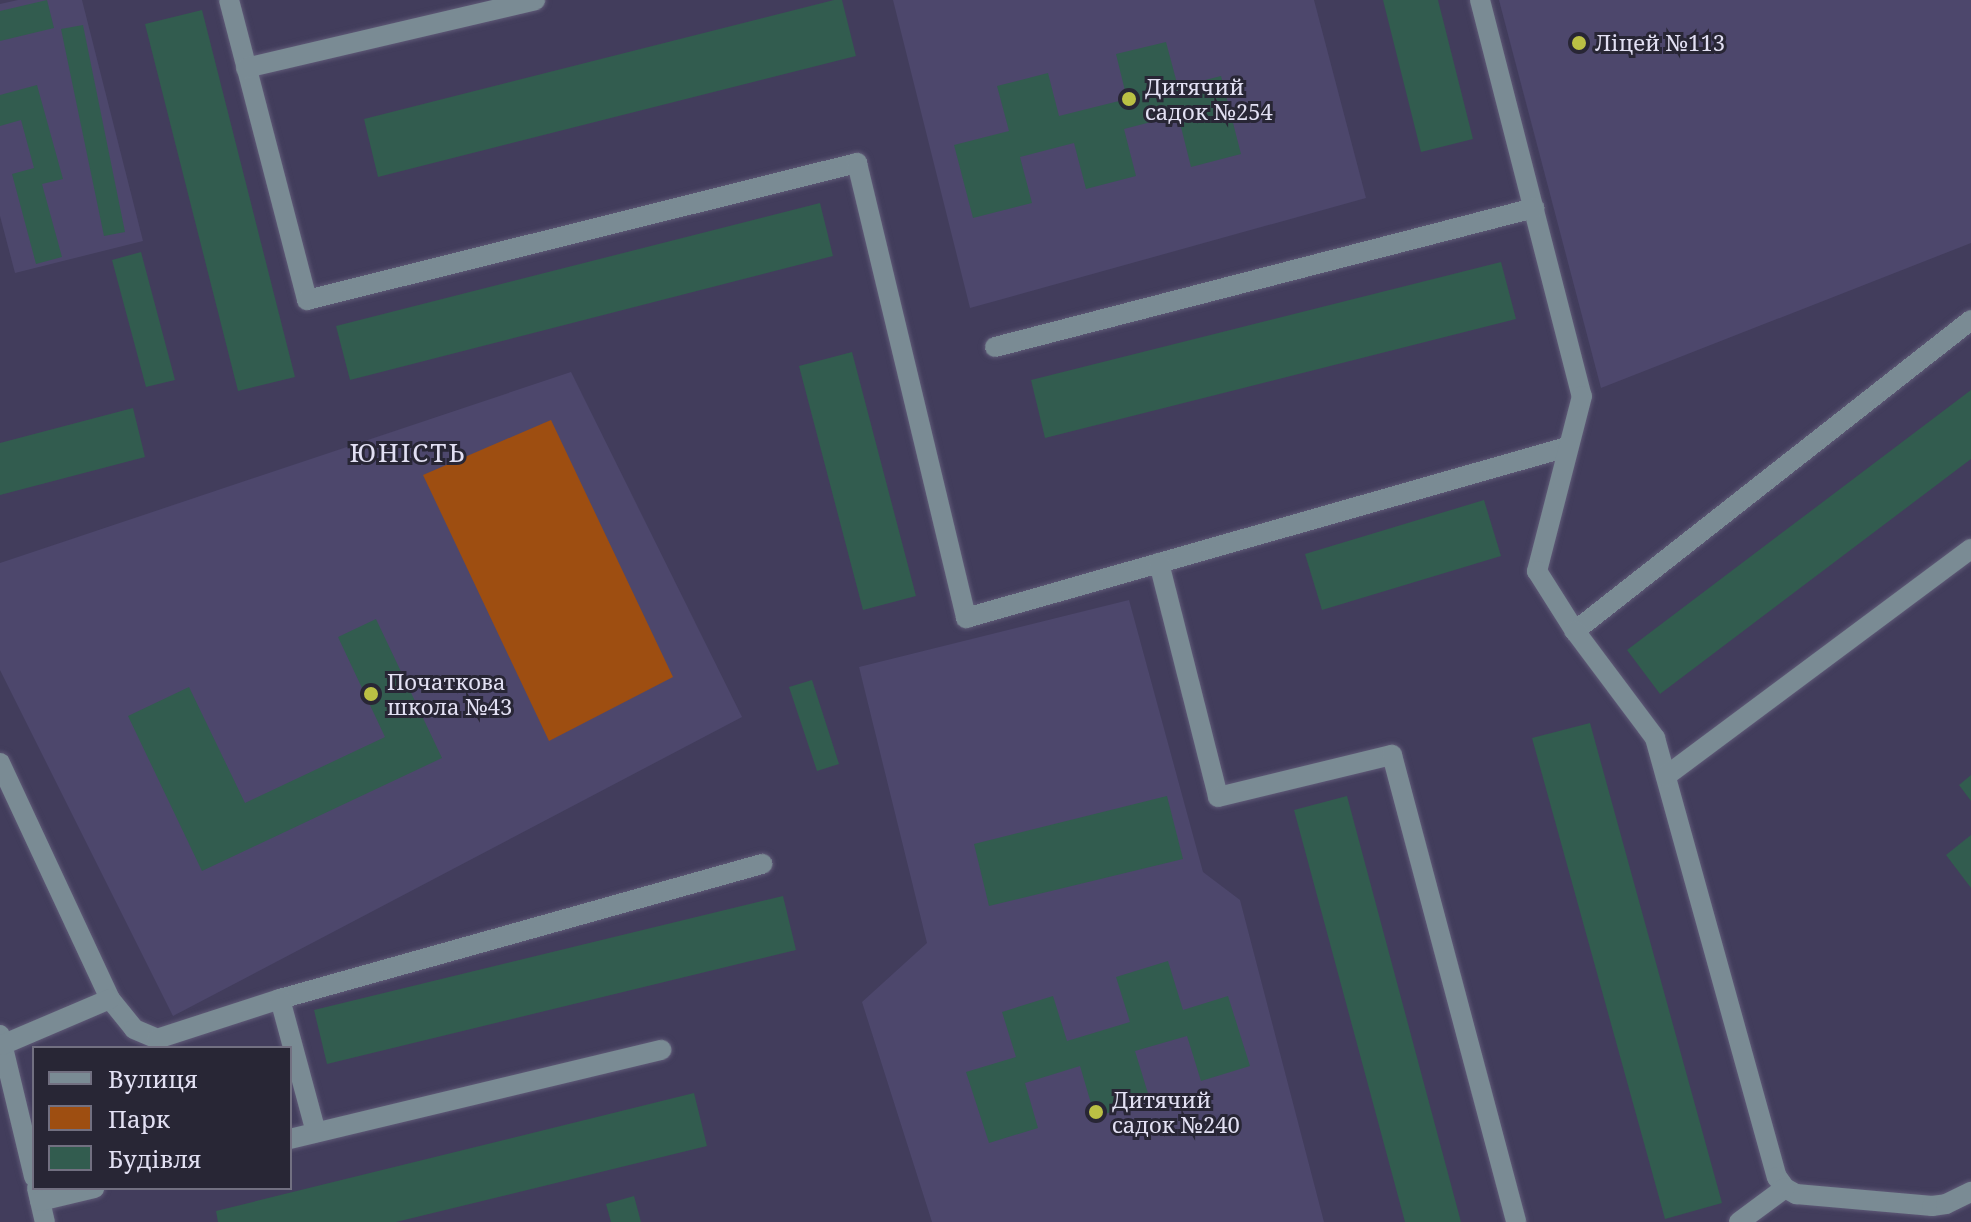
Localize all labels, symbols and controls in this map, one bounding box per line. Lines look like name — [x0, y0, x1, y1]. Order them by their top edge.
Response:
place label: Ліцей №113 — [1595, 30, 1725, 56]
marker: Ліцей №113 — [1570, 34, 1588, 52]
place label: Дитячий садок №254 — [1145, 73, 1273, 124]
marker: Дитячий садок №254 — [1120, 90, 1138, 108]
district label: ЮНІСТЬ — [349, 437, 467, 469]
place label: Початкова школа №43 — [387, 668, 512, 720]
marker: Початкова школа №43 — [362, 685, 380, 703]
legend — [32, 1046, 292, 1190]
text: Вулиця — [108, 1062, 198, 1095]
place label: Дитячий садок №240 — [1112, 1086, 1240, 1138]
text: Парк — [108, 1102, 170, 1135]
marker: Дитячий садок №240 — [1087, 1103, 1105, 1121]
text: Будівля — [108, 1142, 202, 1175]

